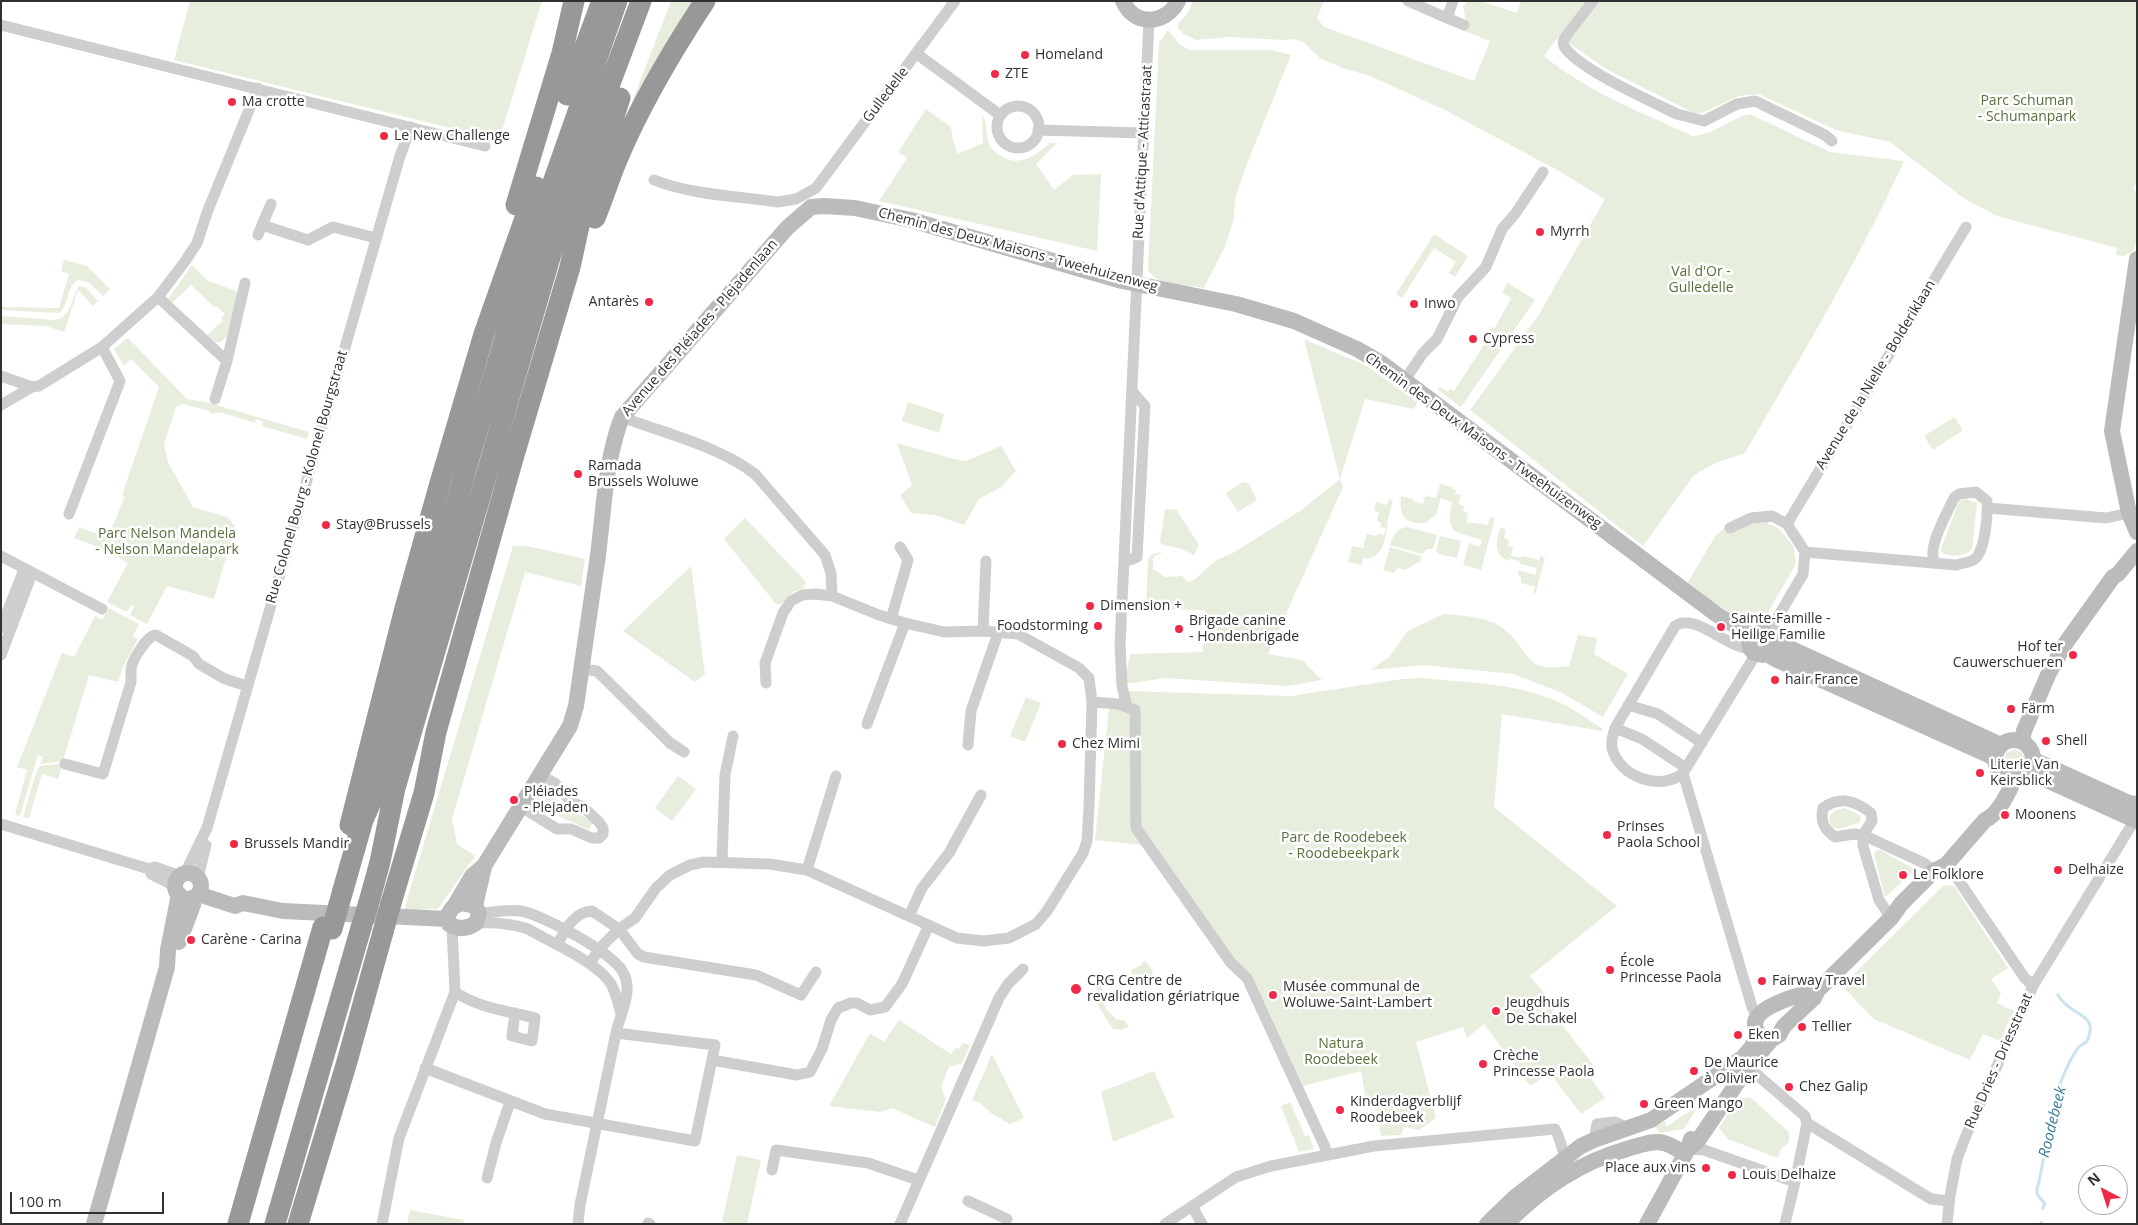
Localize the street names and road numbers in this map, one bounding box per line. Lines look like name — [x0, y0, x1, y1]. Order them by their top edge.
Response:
street label: Gulledelle — [860, 64, 912, 126]
street label: Rue d'Attique - Atticastraat — [1130, 65, 1156, 239]
street label: Chemin des Deux Maisons - Tweehuizenweg — [876, 205, 1160, 295]
street label: Avenue des Pléiades - Plejadenlaan — [619, 236, 781, 420]
street label: Avenue de la Nielle - Bolderiklaan — [1813, 277, 1939, 473]
street label: Rue Colonel Bourg - Kolonel Bourgstraat — [263, 348, 351, 606]
street label: Chemin des Deux Maisons - Tweehuizenweg — [1361, 349, 1605, 533]
street label: Rue Dries - Driesstraat — [1962, 991, 2036, 1131]

